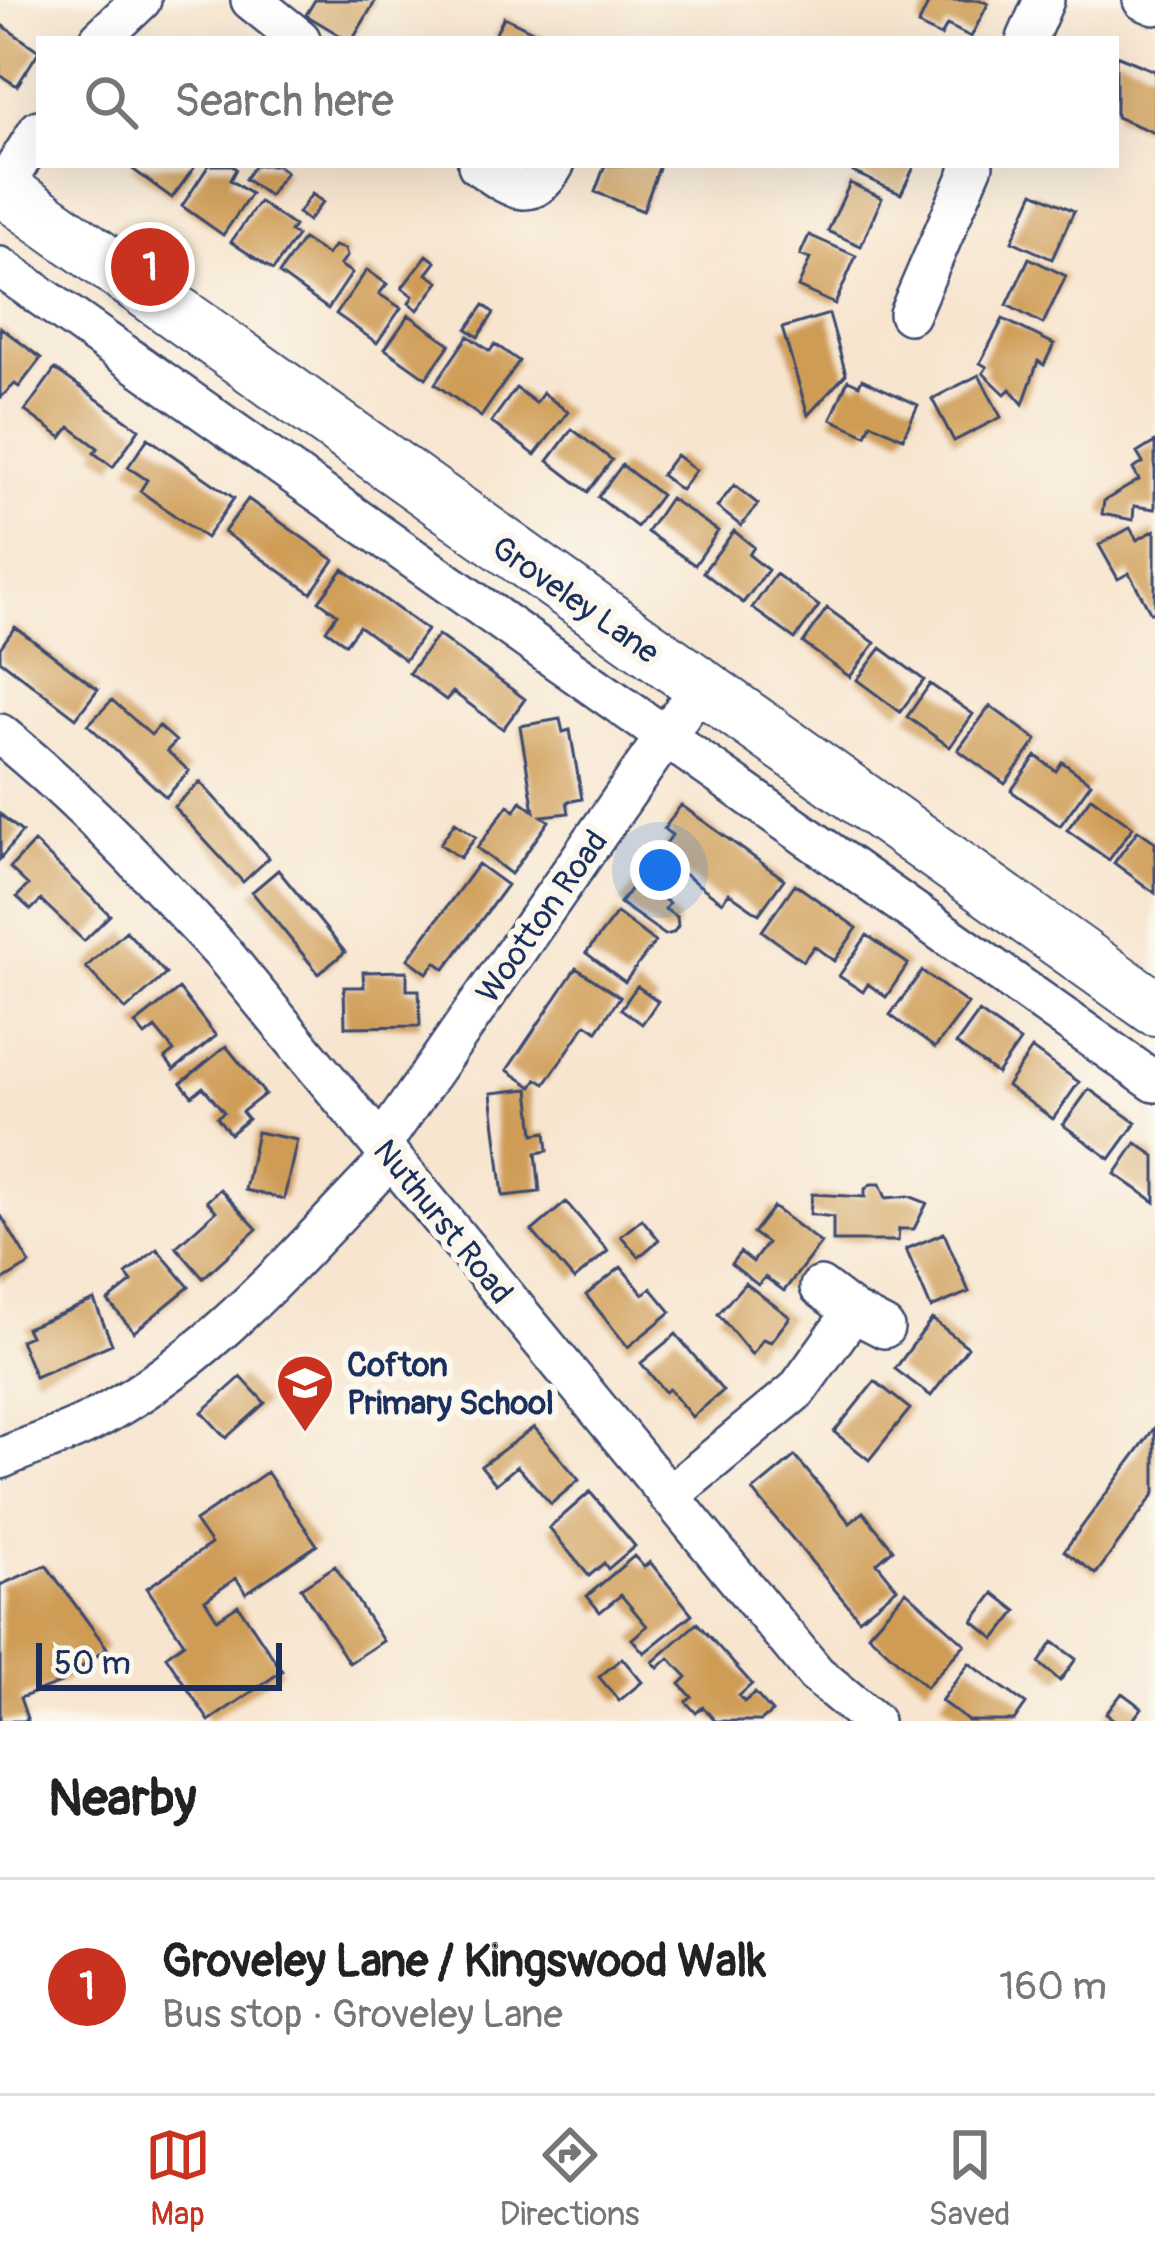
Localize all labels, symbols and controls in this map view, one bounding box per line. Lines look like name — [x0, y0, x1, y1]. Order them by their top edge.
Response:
search box — [36, 36, 1119, 168]
icon: search — [78, 69, 144, 135]
text: Search here — [174, 74, 394, 130]
pin: 1 — [111, 222, 189, 312]
street label: Groveley Lane — [483, 527, 667, 673]
street label: Wootton Road — [468, 822, 617, 1011]
your location — [630, 840, 690, 900]
street label: Nuthurst Road — [364, 1131, 522, 1312]
place label: Cofton Primary School — [347, 1345, 554, 1424]
school or university icon: Cofton Primary School — [274, 1352, 336, 1434]
scale bar — [36, 1637, 282, 1690]
text: 50 m — [54, 1643, 131, 1684]
text: Nearby — [48, 1767, 196, 1831]
text: Groveley Lane / Kingswood Walk — [162, 1934, 766, 1990]
text: 1 — [79, 1962, 95, 2011]
text: 160 m — [999, 1962, 1107, 2011]
text: Bus stop · Groveley Lane — [162, 1990, 563, 2039]
tab: Map — [145, 2122, 211, 2235]
tab: Directions — [500, 2122, 640, 2235]
tab: Saved — [929, 2122, 1010, 2235]

